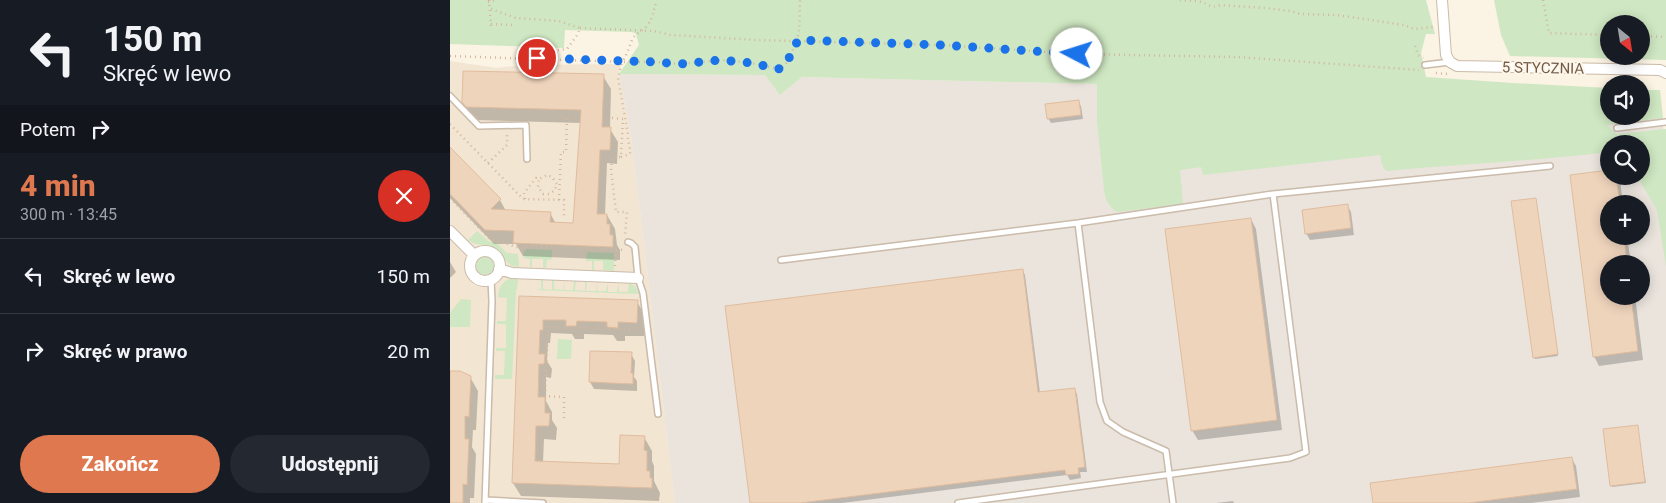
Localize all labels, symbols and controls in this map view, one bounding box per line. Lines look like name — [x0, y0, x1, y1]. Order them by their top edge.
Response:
north arrow — [1600, 15, 1650, 65]
map controls — [1600, 15, 1650, 305]
text: 150 m — [103, 19, 202, 60]
icon: left — [20, 20, 85, 85]
position arrow — [1050, 27, 1102, 79]
pin — [516, 37, 558, 79]
icon: arrive — [523, 44, 551, 72]
street label: 5 STYCZNIA — [1502, 58, 1585, 78]
text: Skręć w lewo — [103, 61, 231, 86]
button: sound — [1600, 75, 1650, 125]
icon: right — [86, 115, 114, 143]
text: Potem — [20, 118, 76, 141]
button: search — [1600, 135, 1650, 185]
text: 4 min — [20, 168, 96, 203]
button: close — [378, 170, 430, 222]
button: + — [1600, 195, 1650, 245]
text: 300 m · 13:45 — [20, 205, 117, 224]
button: − — [1600, 255, 1650, 305]
icon: left — [20, 262, 48, 290]
text: Skręć w lewo — [63, 265, 175, 288]
text: 150 m — [377, 265, 430, 288]
icon: right — [20, 337, 48, 365]
text: Skręć w prawo — [63, 340, 187, 363]
text: 20 m — [387, 340, 430, 363]
button: Zakończ — [20, 435, 220, 493]
button: Udostępnij — [230, 435, 430, 493]

